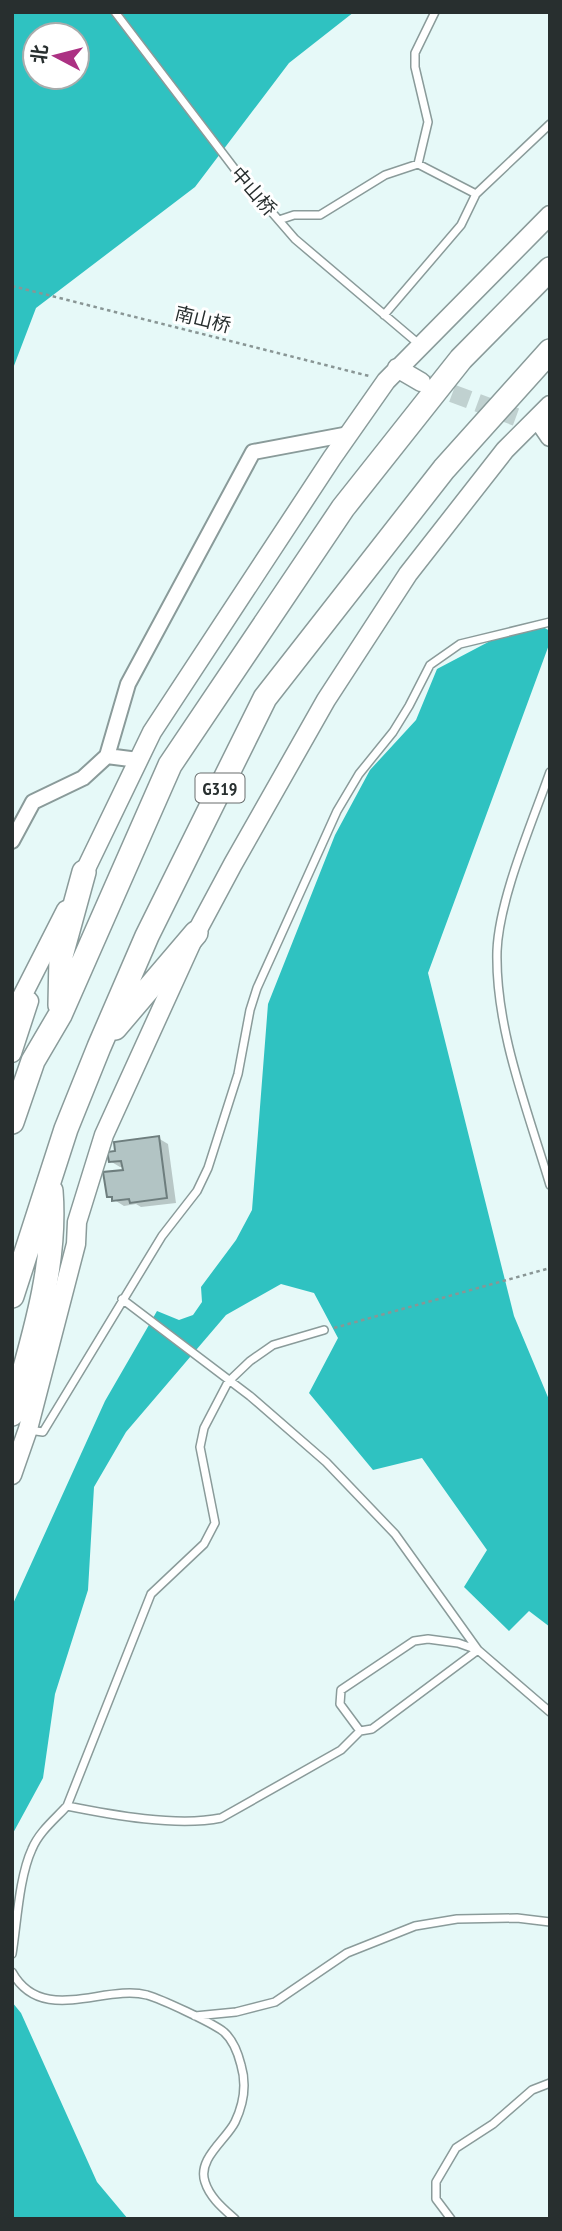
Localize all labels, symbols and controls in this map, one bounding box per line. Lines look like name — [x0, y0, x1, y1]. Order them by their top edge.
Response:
north arrow — [21, 21, 91, 91]
text: 北 — [26, 43, 52, 65]
street label: 中山桥 — [226, 162, 282, 220]
street label: 南山桥 — [172, 300, 234, 338]
road number: G319 — [196, 774, 244, 802]

